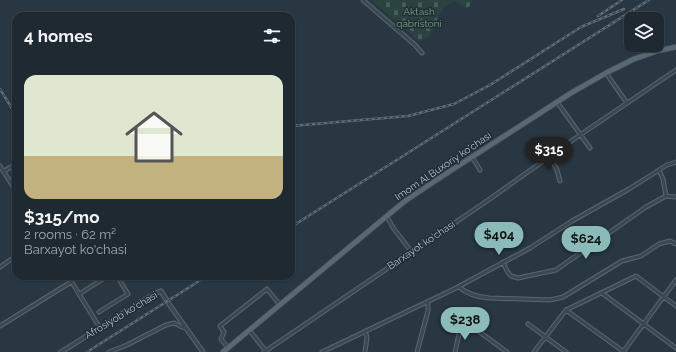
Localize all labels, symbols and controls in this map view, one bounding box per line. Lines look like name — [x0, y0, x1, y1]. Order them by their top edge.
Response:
park label: Aktash qabristoni — [396, 6, 442, 29]
map controls — [624, 12, 664, 52]
button: layers — [624, 12, 664, 52]
icon: filters — [261, 25, 283, 47]
text: 4 homes — [24, 26, 93, 46]
icon: home — [118, 101, 190, 173]
street label: Imom Al Buxoriy ko'chasi — [393, 130, 493, 202]
pin: $315 — [525, 137, 573, 171]
text: $315 — [534, 142, 564, 157]
text: $315/mo — [24, 207, 99, 227]
street label: Barxayot ko'chasi — [385, 218, 457, 272]
pin: $404 — [475, 222, 523, 256]
pin: $624 — [562, 226, 610, 260]
text: 2 rooms · 62 m² — [24, 227, 116, 242]
text: $404 — [483, 227, 515, 242]
text: $624 — [571, 231, 601, 246]
text: Barxayot ko'chasi — [24, 242, 127, 257]
street label: Afrosiyob ko'chasi — [83, 289, 159, 341]
pin: $238 — [441, 307, 489, 341]
text: $238 — [450, 312, 480, 327]

